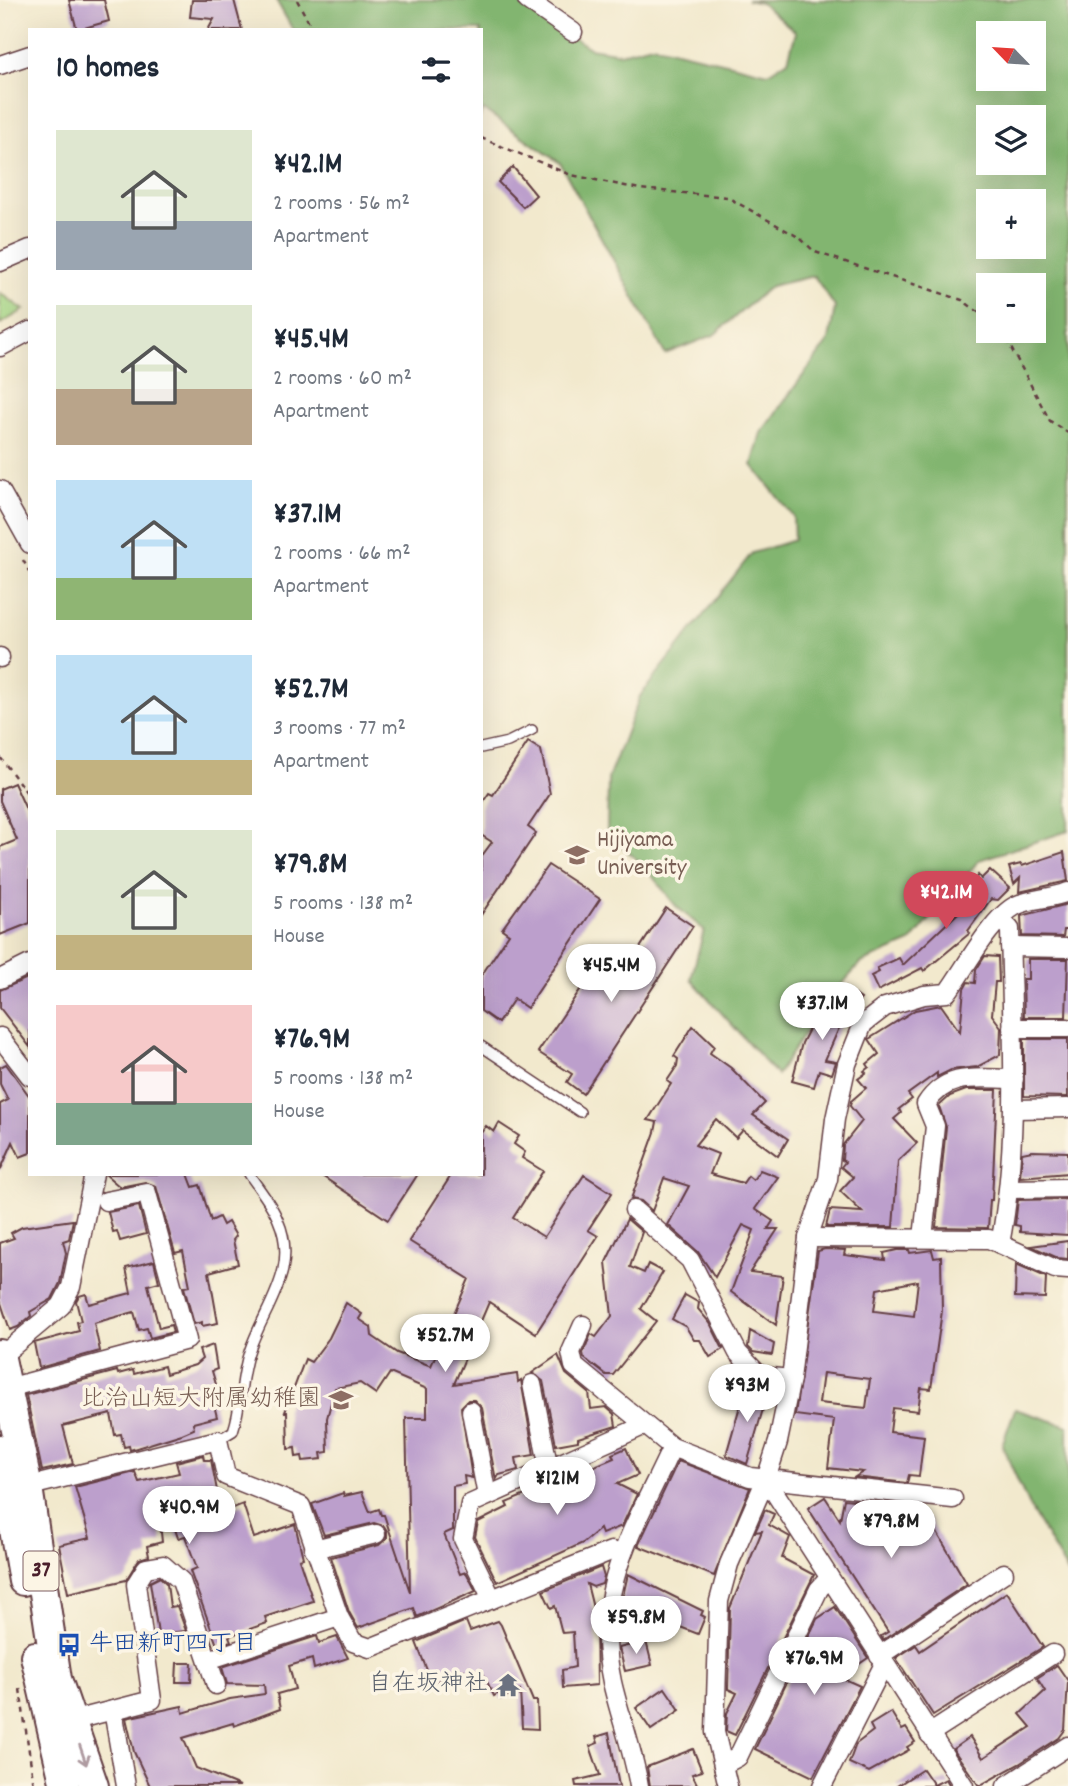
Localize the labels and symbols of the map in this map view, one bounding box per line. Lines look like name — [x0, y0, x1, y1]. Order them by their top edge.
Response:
north arrow — [976, 21, 1046, 91]
place label: Hijiyama University — [597, 824, 688, 886]
school or university icon: Hijiyama University — [563, 841, 591, 869]
pin: ¥42.1M — [889, 872, 1003, 931]
pin: ¥45.4M — [554, 944, 668, 1004]
pin: ¥37.1M — [765, 982, 879, 1042]
pin: ¥52.7M — [388, 1314, 502, 1374]
pin: ¥93M — [706, 1364, 788, 1424]
place label: 比治山短大附属幼稚園 — [81, 1383, 321, 1417]
school or university icon: 比治山短大附属幼稚園 — [327, 1386, 355, 1414]
pin: ¥121M — [508, 1458, 606, 1517]
pin: ¥40.9M — [132, 1486, 246, 1546]
pin: ¥79.8M — [834, 1500, 948, 1560]
road number: 37 — [23, 1552, 58, 1590]
pin: ¥59.8M — [579, 1596, 693, 1656]
place label: 牛田新町四丁目 — [89, 1628, 257, 1662]
bus stop icon: 牛田新町四丁目 — [55, 1631, 83, 1659]
pin: ¥76.9M — [757, 1638, 871, 1697]
place label: 自在坂神社 — [368, 1668, 488, 1702]
temple icon: 自在坂神社 — [494, 1671, 522, 1699]
one-way arrow — [78, 1744, 90, 1766]

